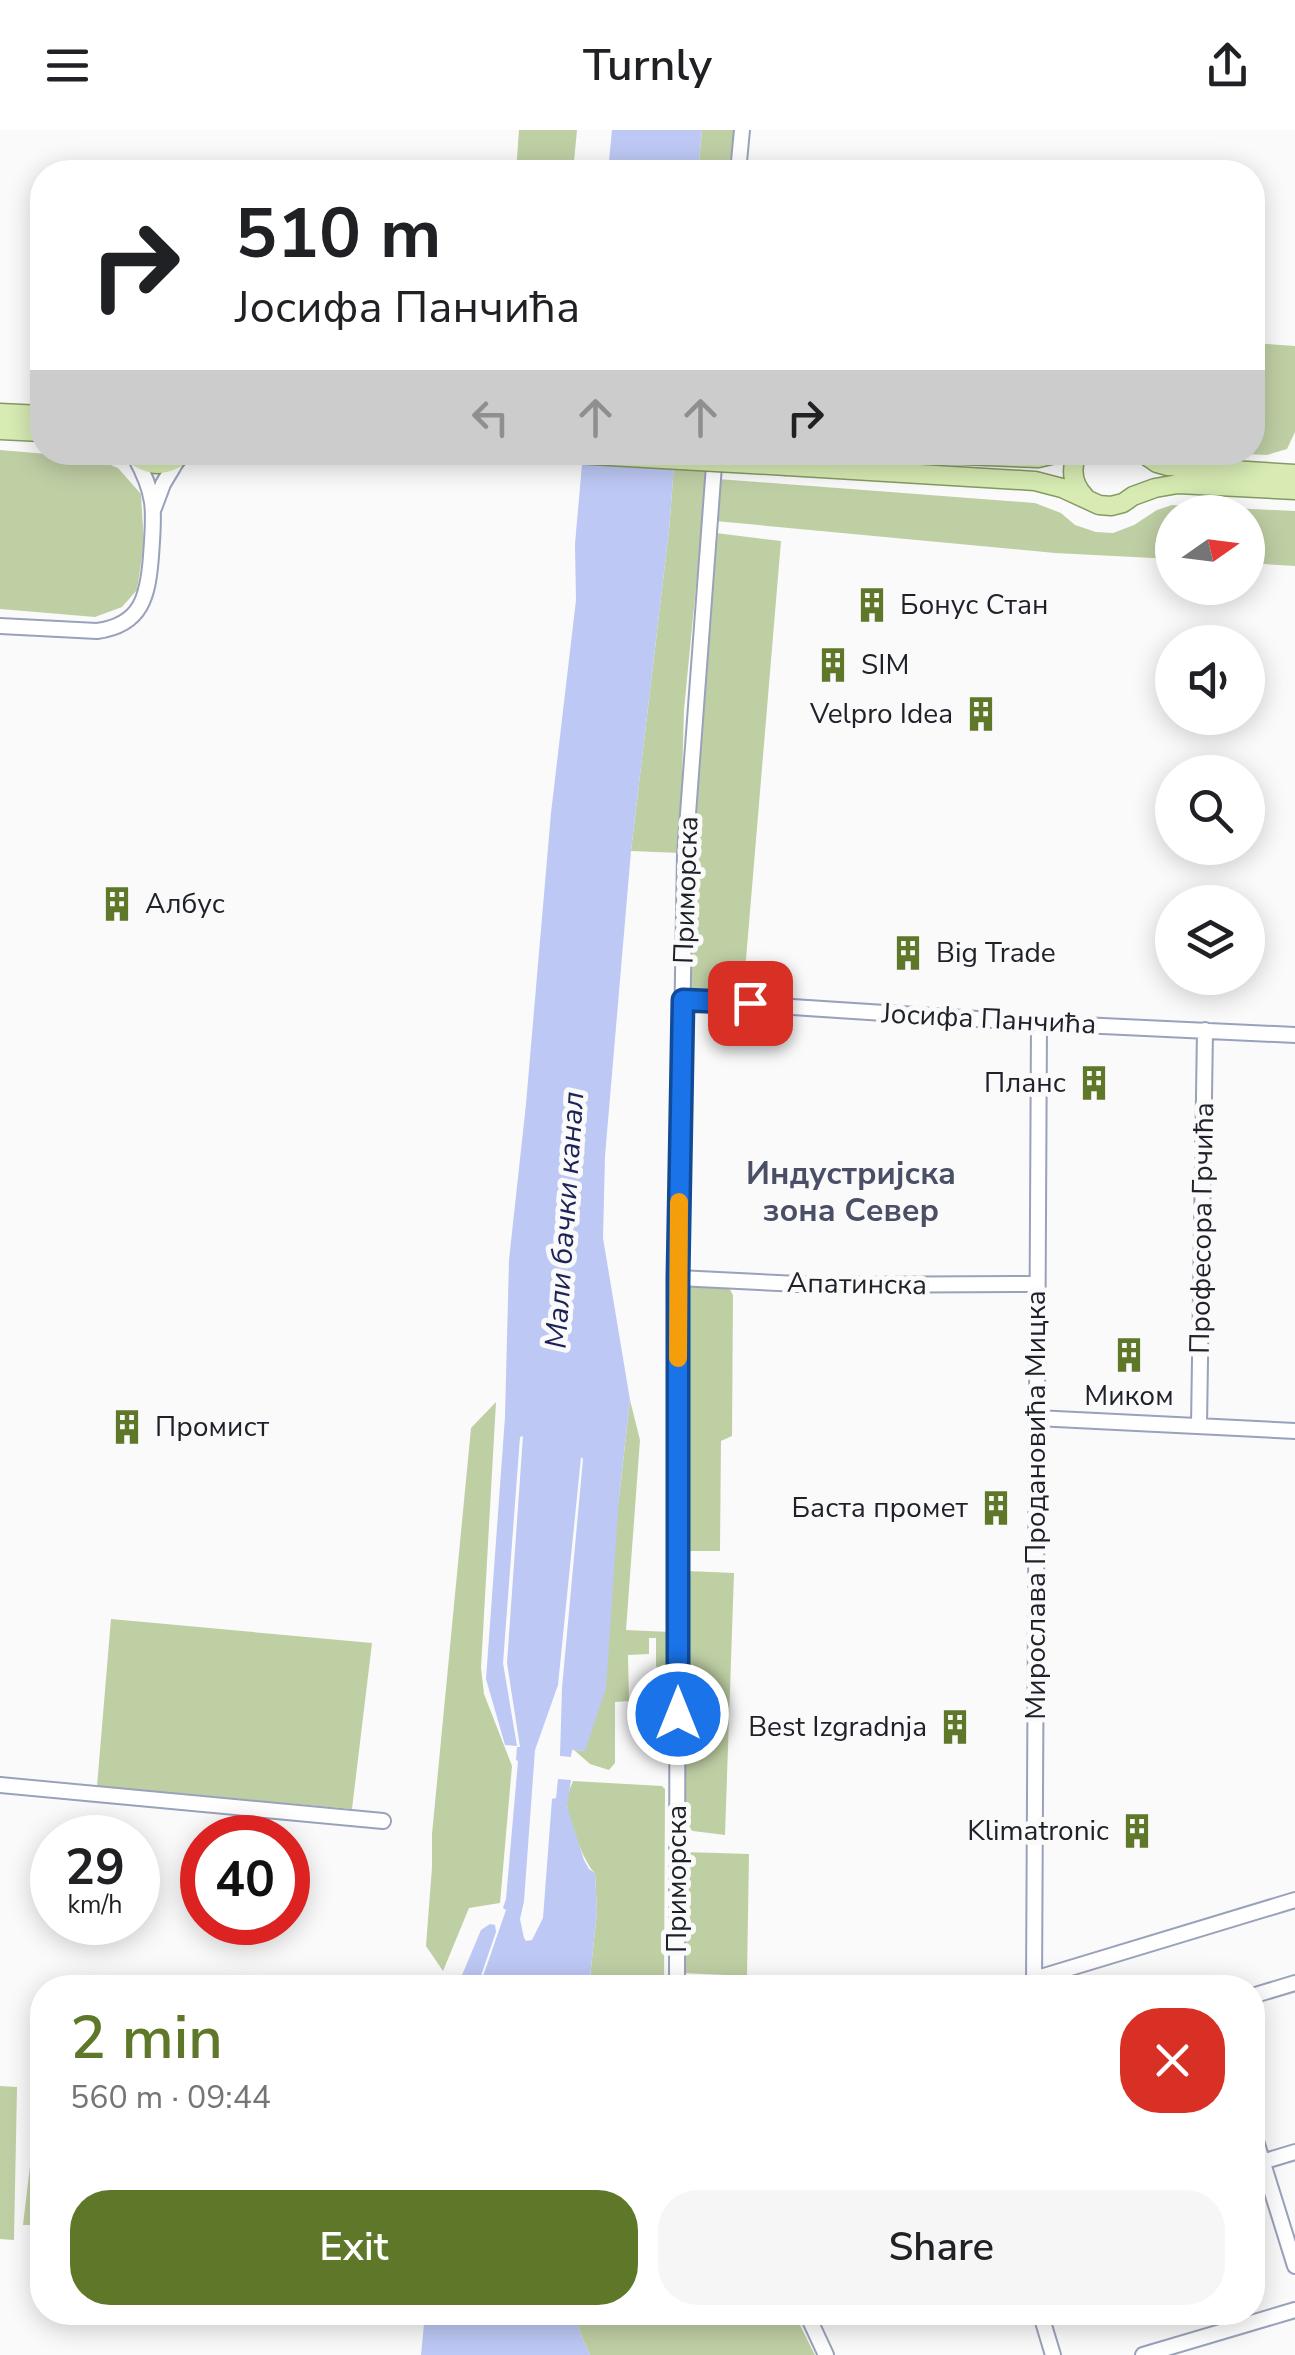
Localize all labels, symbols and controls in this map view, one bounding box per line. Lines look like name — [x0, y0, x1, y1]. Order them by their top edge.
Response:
text: Turnly — [583, 35, 712, 96]
icon: menu — [40, 38, 95, 93]
icon: share — [1200, 38, 1255, 93]
text: 510 m — [235, 186, 441, 282]
icon: right — [70, 200, 200, 330]
text: Јосифа Панчића — [235, 277, 580, 338]
icon: left — [463, 390, 518, 445]
icon: ahead — [568, 390, 623, 445]
icon: ahead — [673, 390, 728, 445]
icon: right — [778, 390, 833, 445]
north arrow — [1155, 495, 1265, 605]
map controls — [1155, 495, 1265, 995]
building icon: Бонус Стан — [853, 586, 891, 624]
place label: Бонус Стан — [900, 586, 1049, 624]
button: sound — [1155, 625, 1265, 735]
building icon: SIM — [814, 646, 852, 684]
place label: SIM — [861, 646, 909, 684]
place label: Velpro Idea — [809, 695, 953, 733]
building icon: Velpro Idea — [962, 695, 1000, 733]
button: search — [1155, 755, 1265, 865]
street label: Приморска — [664, 815, 708, 965]
building icon: Албус — [98, 885, 136, 923]
place label: Албус — [145, 885, 225, 923]
button: layers — [1155, 885, 1265, 995]
building icon: Big Trade — [889, 934, 927, 972]
place label: Big Trade — [936, 934, 1056, 972]
pin — [708, 961, 793, 1046]
icon: arrive — [723, 976, 778, 1031]
street label: Јосифа Панчића — [880, 994, 1097, 1044]
place label: Планс — [984, 1064, 1066, 1102]
building icon: Планс — [1075, 1064, 1113, 1102]
water label: Мали бачки канал — [536, 1090, 594, 1350]
street label: Професора Грчића — [1181, 1102, 1223, 1354]
district label: Индустријска зона Север — [746, 1152, 956, 1232]
street label: Апатинска — [787, 1264, 927, 1304]
street label: Мирослава Продановића Мицка — [1017, 1290, 1055, 1720]
building icon: Миком — [1110, 1336, 1148, 1374]
place label: Миком — [1084, 1377, 1174, 1415]
building icon: Промист — [108, 1408, 146, 1446]
place label: Промист — [155, 1408, 270, 1446]
place label: Баста промет — [792, 1489, 969, 1527]
building icon: Баста промет — [977, 1489, 1015, 1527]
position arrow — [626, 1662, 730, 1766]
place label: Best Izgradnja — [748, 1708, 927, 1746]
building icon: Best Izgradnja — [936, 1708, 974, 1746]
street label: Приморска — [658, 1805, 696, 1953]
place label: Klimatronic — [967, 1812, 1109, 1850]
building icon: Klimatronic — [1118, 1812, 1156, 1850]
speed limit sign: 40 — [180, 1815, 310, 1945]
text: 29 — [65, 1833, 125, 1902]
text: km/h — [67, 1888, 123, 1922]
text: 2 min — [70, 1997, 223, 2079]
button: close — [1120, 2008, 1225, 2113]
text: 560 m · 09:44 — [70, 2076, 271, 2119]
button: Exit — [70, 2190, 638, 2305]
button: Share — [658, 2190, 1225, 2305]

